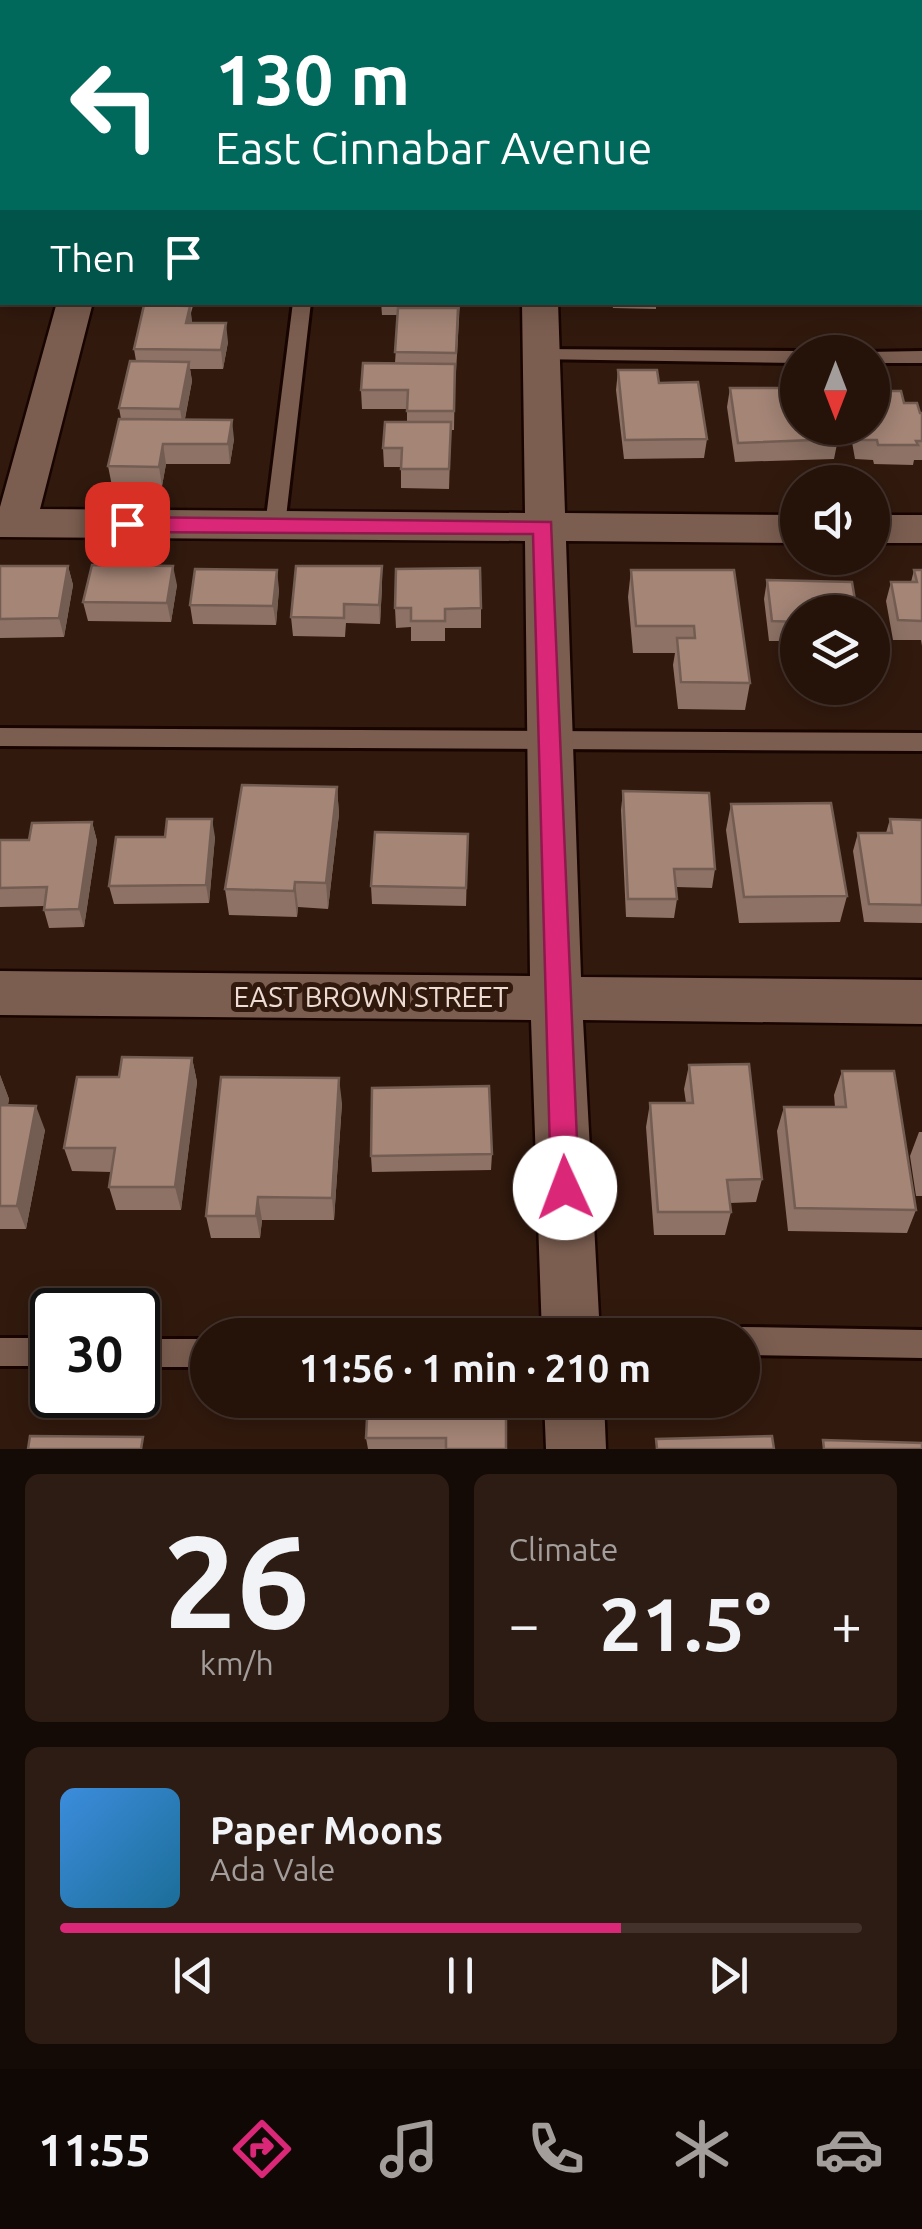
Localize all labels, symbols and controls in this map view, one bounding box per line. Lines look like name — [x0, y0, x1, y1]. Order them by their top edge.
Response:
icon: left — [50, 40, 180, 170]
text: 130 m — [215, 40, 410, 118]
text: East Cinnabar Avenue — [215, 122, 652, 173]
icon: arrive — [156, 230, 211, 285]
text: Then — [50, 237, 136, 279]
north arrow — [780, 335, 890, 445]
map controls — [780, 335, 890, 705]
button: sound — [780, 465, 890, 575]
pin — [85, 482, 170, 567]
icon: arrive — [100, 497, 155, 552]
button: layers — [780, 595, 890, 705]
street label: EAST BROWN STREET — [233, 981, 509, 1012]
position arrow — [513, 1136, 617, 1240]
speed limit sign: 30 — [30, 1288, 160, 1418]
text: 11:56 · 1 min · 210 m — [299, 1347, 651, 1389]
text: 26 — [163, 1507, 310, 1653]
text: Climate — [509, 1531, 619, 1567]
text: 21.5° — [599, 1581, 771, 1665]
text: − — [509, 1593, 540, 1654]
text: + — [831, 1593, 862, 1654]
text: km/h — [200, 1645, 274, 1681]
text: Paper Moons — [210, 1809, 443, 1851]
text: Ada Vale — [210, 1851, 336, 1887]
icon: previous — [166, 1948, 221, 2003]
icon: pause — [433, 1948, 488, 2003]
icon: next — [701, 1948, 756, 2003]
icon: directions — [227, 2114, 297, 2184]
icon: music — [374, 2114, 444, 2184]
icon: phone — [521, 2114, 591, 2184]
icon: climate — [667, 2114, 737, 2184]
icon: car — [814, 2114, 884, 2184]
text: 11:55 — [38, 2124, 151, 2175]

